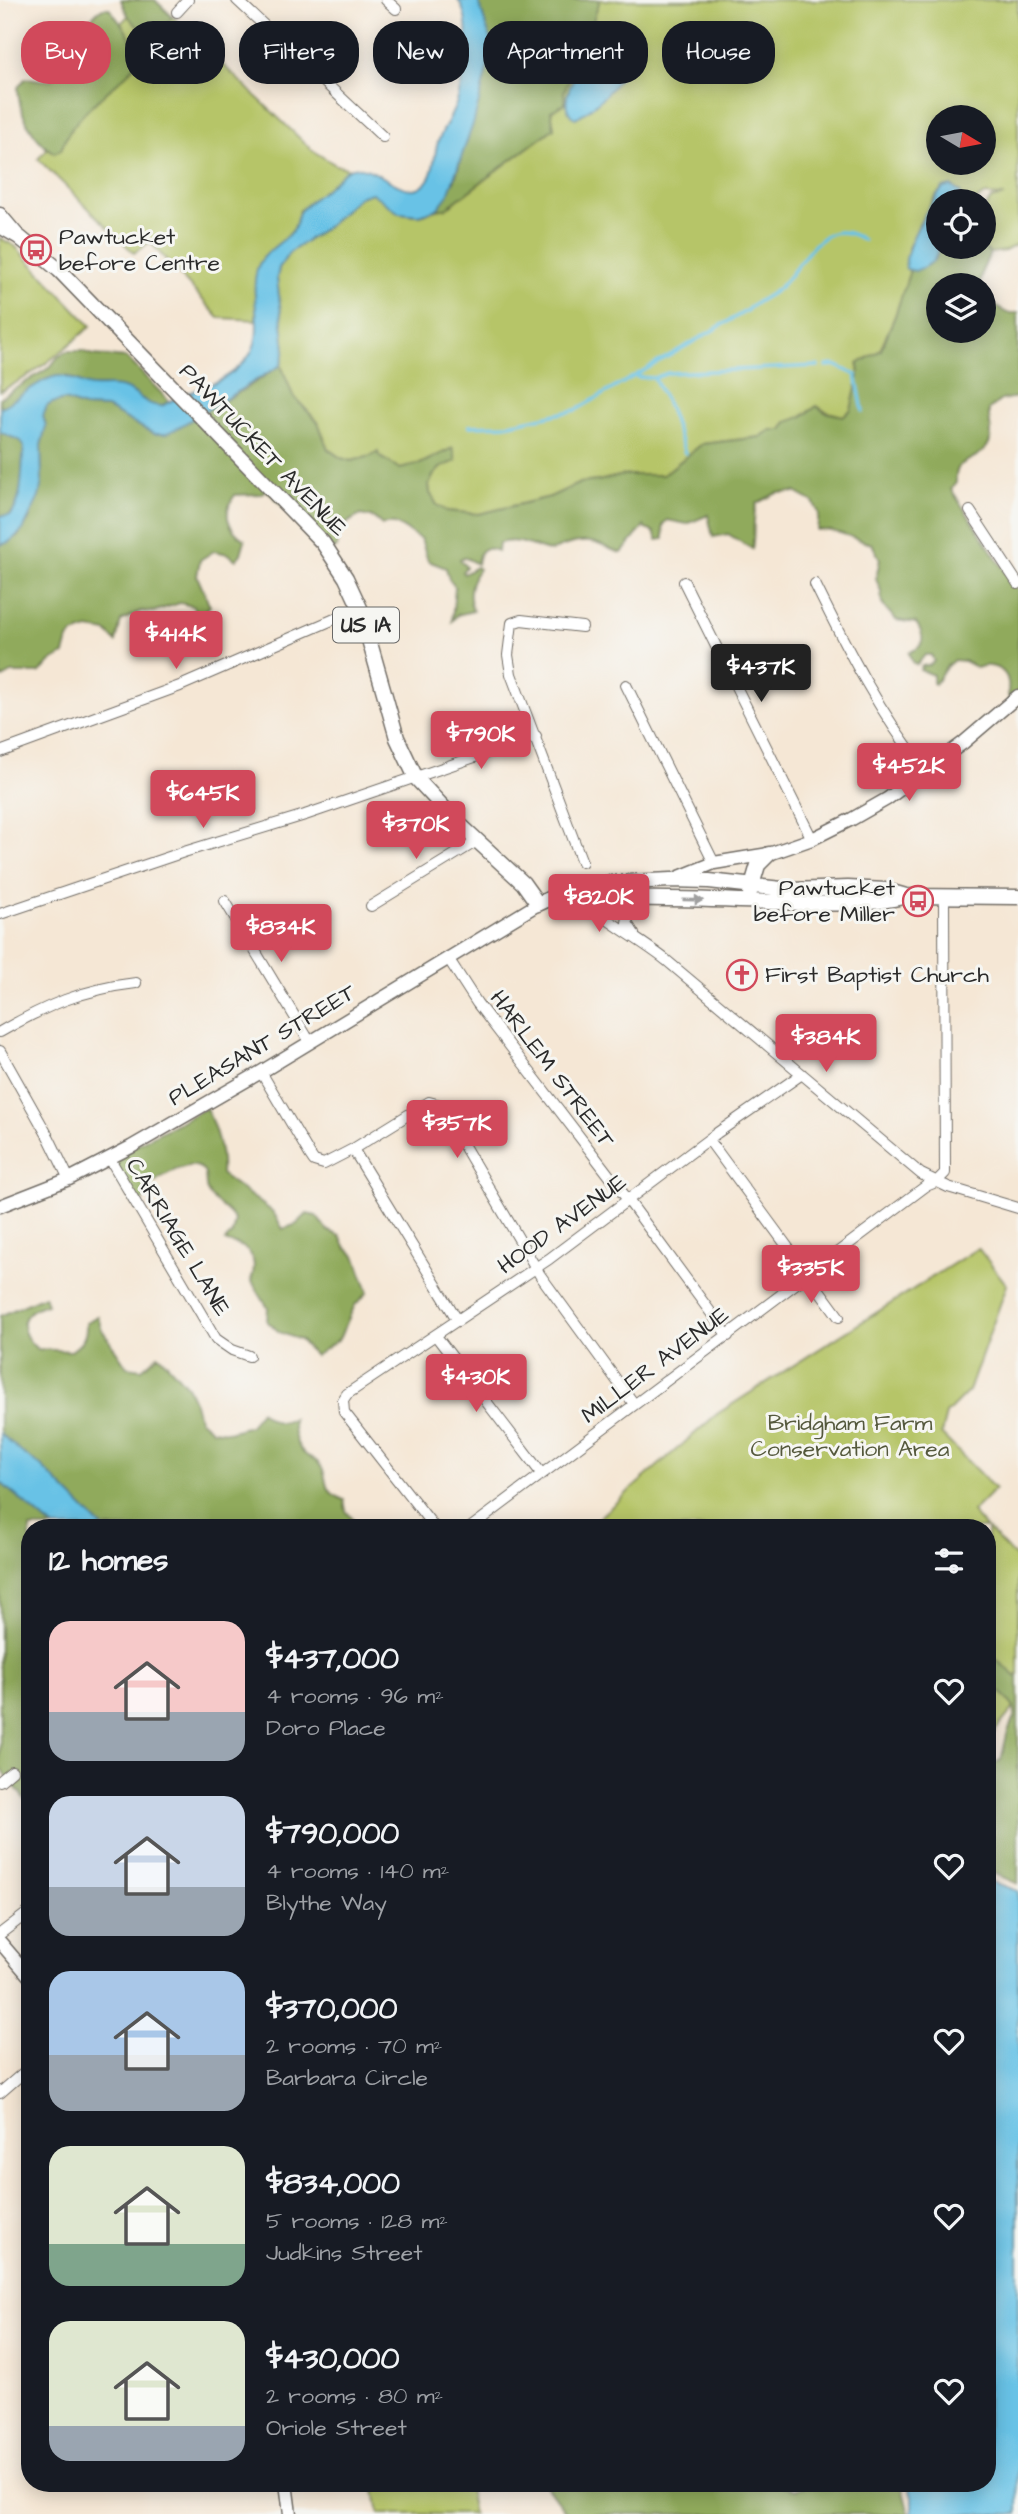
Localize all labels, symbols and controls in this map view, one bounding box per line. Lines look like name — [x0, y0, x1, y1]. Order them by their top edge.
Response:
chip: Buy — [21, 21, 111, 84]
chip: Rent — [125, 21, 225, 84]
chip: Filters — [239, 21, 359, 84]
chip: New — [373, 21, 469, 84]
chip: Apartment — [483, 21, 648, 84]
chip: House — [662, 21, 775, 84]
north arrow — [926, 105, 996, 175]
map controls — [926, 105, 996, 343]
button: locate — [926, 189, 996, 259]
place label: Pawtucket before Centre — [59, 221, 220, 279]
bus stop icon: Pawtucket before Centre — [19, 233, 53, 267]
button: layers — [926, 273, 996, 343]
street label: PAWTUCKET AVENUE — [172, 356, 354, 544]
road number: US 1A — [333, 608, 399, 642]
pin: $414K — [127, 612, 225, 671]
text: $414K — [146, 618, 206, 650]
pin: $437K — [712, 644, 810, 704]
text: $437K — [727, 651, 795, 683]
pin: $790K — [432, 712, 530, 771]
text: $790K — [447, 718, 515, 750]
pin: $452K — [860, 744, 958, 803]
text: $452K — [873, 750, 945, 782]
pin: $645K — [154, 770, 252, 830]
text: $645K — [166, 777, 240, 809]
pin: $370K — [367, 802, 465, 861]
text: $370K — [382, 808, 450, 840]
place label: Pawtucket before Miller — [754, 872, 896, 930]
pin: $820K — [550, 874, 648, 934]
text: $820K — [564, 881, 634, 913]
bus stop icon: Pawtucket before Miller — [901, 884, 935, 918]
one-way arrow — [683, 894, 705, 906]
pin: $834K — [232, 904, 330, 964]
text: $834K — [247, 911, 316, 943]
church icon: First Baptist Church — [725, 958, 759, 992]
place label: First Baptist Church — [765, 959, 989, 991]
street label: PLEASANT STREET — [162, 976, 362, 1114]
street label: HARLEM STREET — [482, 984, 622, 1155]
pin: $384K — [777, 1014, 875, 1074]
text: $384K — [792, 1021, 861, 1053]
pin: $357K — [408, 1100, 506, 1160]
text: $357K — [423, 1107, 491, 1139]
street label: CARRIAGE LANE — [118, 1152, 238, 1322]
street label: HOOD AVENUE — [491, 1166, 633, 1282]
pin: $335K — [762, 1246, 860, 1305]
text: $335K — [778, 1252, 844, 1284]
street label: MILLER AVENUE — [575, 1299, 736, 1431]
pin: $430K — [427, 1354, 525, 1414]
text: $430K — [442, 1361, 510, 1393]
park label: Bridgham Farm Conservation Area — [750, 1407, 950, 1465]
text: 12 homes — [49, 1540, 168, 1582]
icon: filters — [930, 1542, 968, 1580]
text: $437,000 — [266, 1638, 399, 1680]
icon: home — [105, 1649, 189, 1733]
icon: heart — [930, 1672, 968, 1710]
text: 4 rooms · 96 m² — [266, 1680, 444, 1712]
text: Doro Place — [266, 1712, 386, 1744]
text: $790,000 — [266, 1813, 399, 1855]
icon: home — [105, 1824, 189, 1908]
icon: heart — [930, 1847, 968, 1885]
text: 4 rooms · 140 m² — [266, 1855, 449, 1887]
text: Blythe Way — [266, 1887, 387, 1919]
text: $370,000 — [266, 1988, 397, 2030]
icon: home — [105, 1999, 189, 2083]
icon: heart — [930, 2022, 968, 2060]
text: 2 rooms · 70 m² — [266, 2030, 442, 2062]
text: Barbara Circle — [266, 2062, 428, 2094]
text: $834,000 — [266, 2163, 400, 2205]
icon: home — [105, 2174, 189, 2258]
icon: heart — [930, 2197, 968, 2235]
text: 5 rooms · 128 m² — [266, 2205, 448, 2237]
text: Judkins Street — [266, 2237, 422, 2269]
text: $430,000 — [266, 2338, 399, 2380]
icon: home — [105, 2349, 189, 2433]
icon: heart — [930, 2372, 968, 2410]
text: 2 rooms · 80 m² — [266, 2380, 443, 2412]
text: Oriole Street — [266, 2412, 407, 2444]

